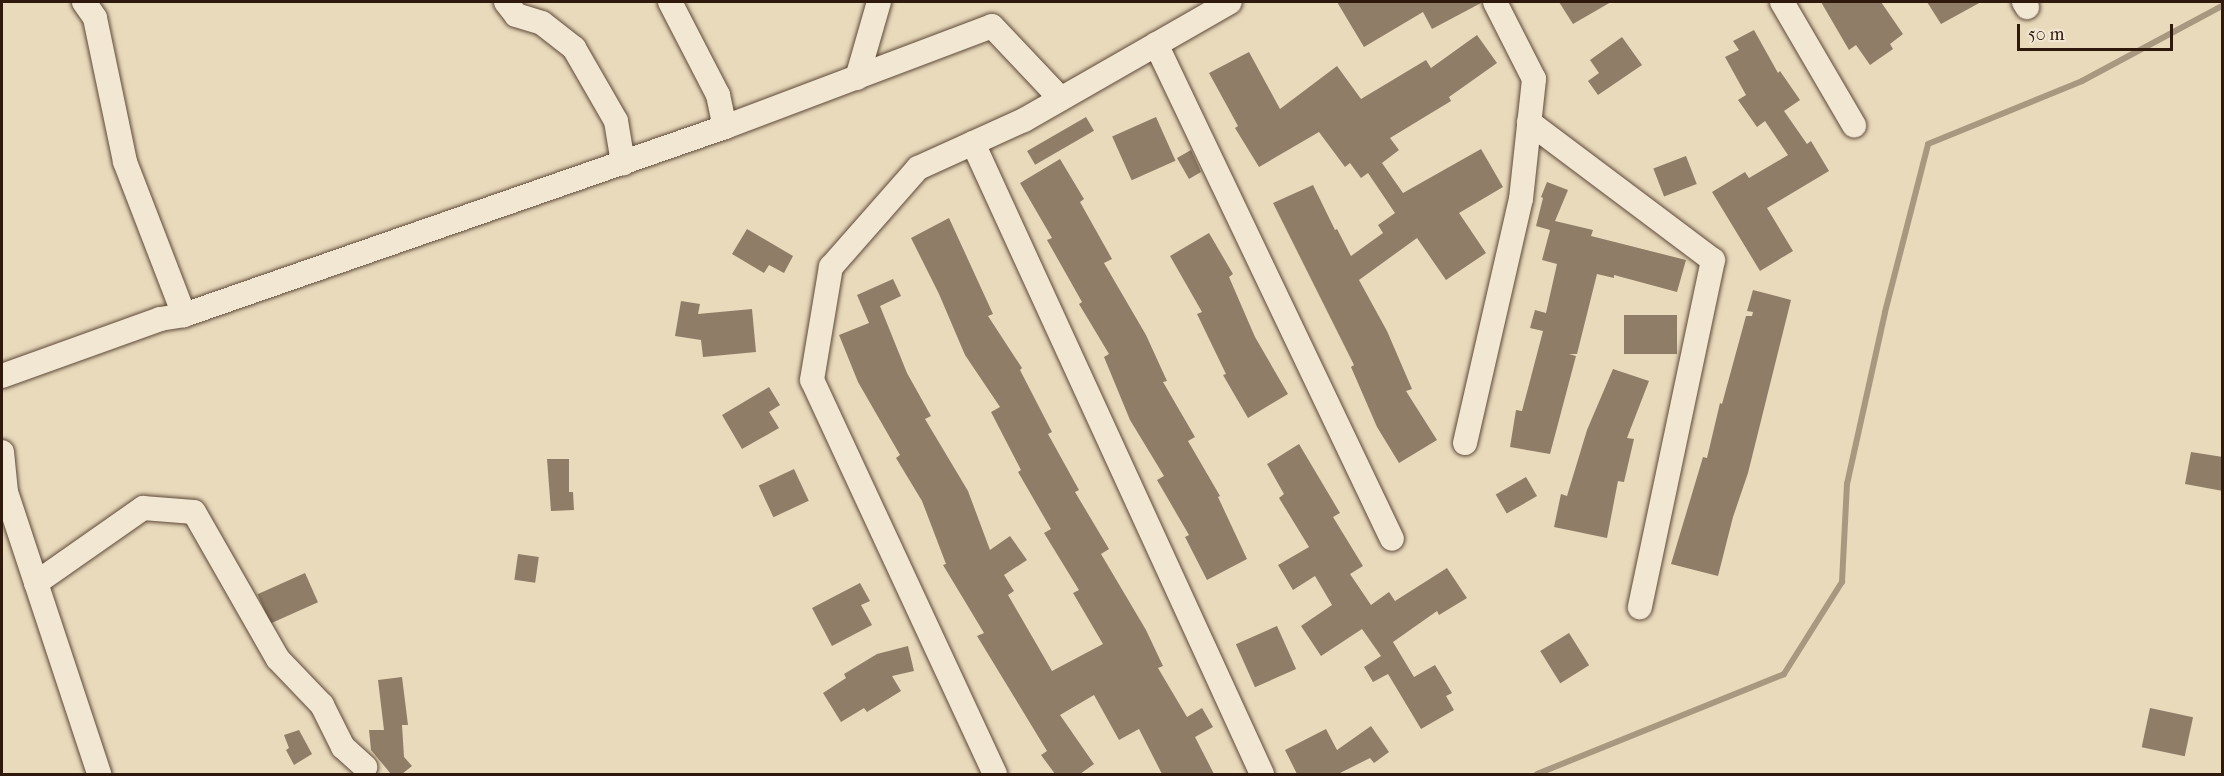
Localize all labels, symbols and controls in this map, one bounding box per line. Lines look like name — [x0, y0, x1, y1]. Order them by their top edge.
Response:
scale bar — [2020, 12, 2176, 50]
text: 50 m — [2028, 24, 2064, 45]

